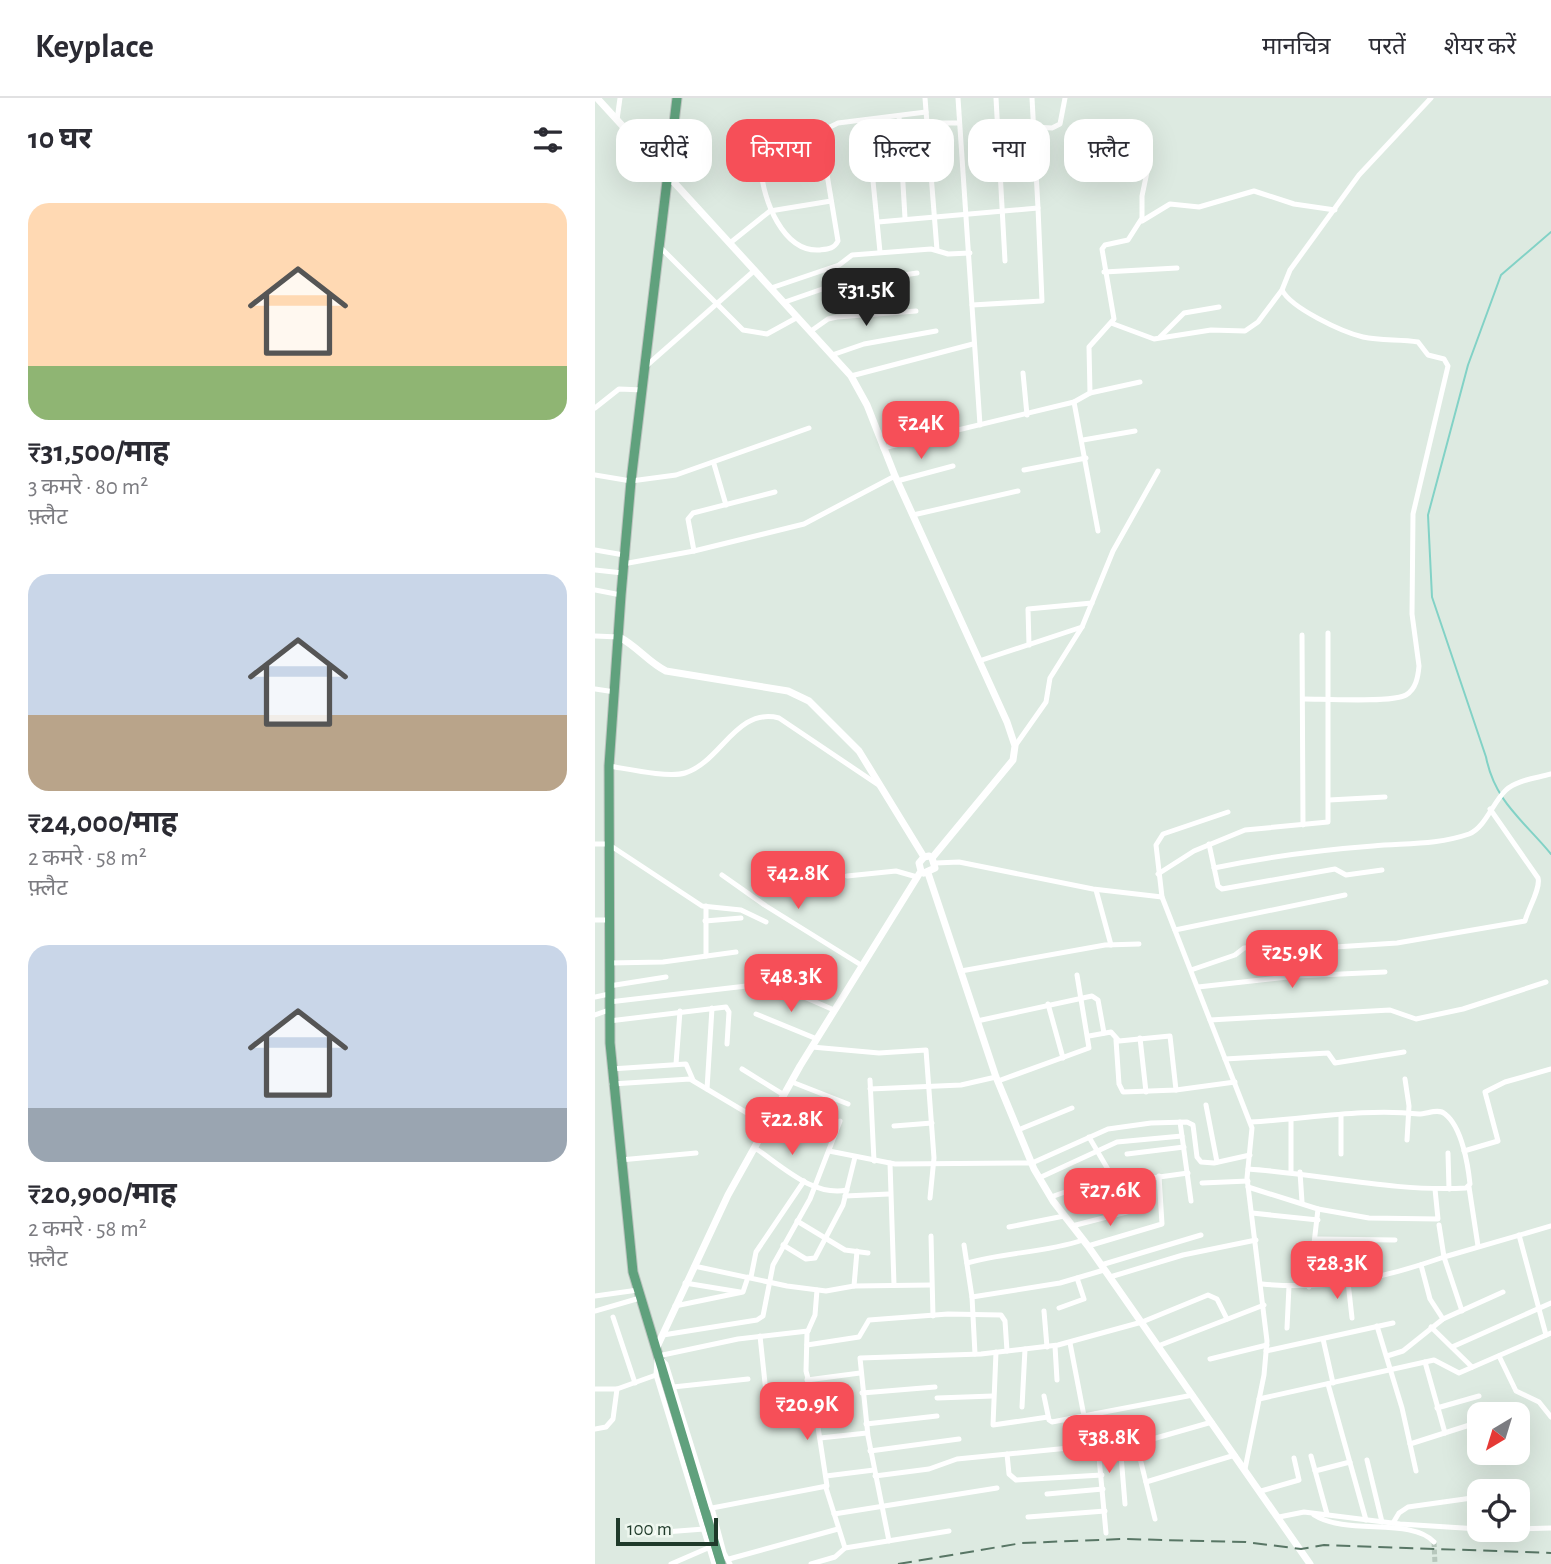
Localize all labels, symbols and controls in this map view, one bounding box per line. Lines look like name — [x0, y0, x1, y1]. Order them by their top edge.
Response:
text: Keyplace — [35, 31, 154, 64]
text: मानचित्र — [1262, 35, 1331, 59]
text: परतें — [1369, 35, 1406, 59]
text: शेयर करें — [1444, 35, 1516, 59]
chip: खरीदें — [616, 119, 712, 182]
chip: किराया — [726, 119, 835, 182]
chip: फ़िल्टर — [849, 119, 954, 182]
chip: नया — [968, 119, 1050, 182]
chip: फ़्लैट — [1064, 119, 1153, 182]
icon: filters — [529, 121, 567, 159]
text: 10 घर — [28, 124, 92, 154]
icon: home — [235, 248, 361, 374]
pin: ₹31.5K — [809, 268, 923, 328]
text: ₹31.5K — [838, 279, 894, 302]
pin: ₹24K — [880, 402, 962, 461]
text: ₹24K — [898, 412, 944, 435]
text: ₹31,500/माह — [28, 437, 169, 467]
text: 3 कमरे · 80 m² — [28, 476, 148, 499]
text: फ़्लैट — [28, 506, 68, 529]
icon: home — [235, 619, 361, 745]
text: ₹24,000/माह — [28, 808, 177, 838]
text: 2 कमरे · 58 m² — [28, 847, 147, 870]
pin: ₹42.8K — [741, 852, 855, 911]
text: ₹42.8K — [767, 862, 829, 885]
text: फ़्लैट — [28, 877, 68, 900]
pin: ₹25.9K — [1235, 930, 1349, 990]
text: ₹25.9K — [1262, 941, 1322, 964]
pin: ₹48.3K — [734, 954, 848, 1014]
text: ₹48.3K — [760, 965, 822, 988]
icon: home — [235, 990, 361, 1116]
pin: ₹22.8K — [735, 1098, 849, 1157]
text: ₹22.8K — [761, 1108, 823, 1131]
pin: ₹27.6K — [1053, 1168, 1167, 1228]
text: ₹20,900/माह — [28, 1179, 177, 1209]
text: ₹27.6K — [1080, 1179, 1140, 1202]
text: 2 कमरे · 58 m² — [28, 1218, 147, 1241]
pin: ₹28.3K — [1280, 1242, 1394, 1301]
text: फ़्लैट — [28, 1248, 68, 1271]
text: ₹28.3K — [1307, 1252, 1367, 1275]
pin: ₹20.9K — [750, 1382, 864, 1442]
text: ₹20.9K — [776, 1393, 838, 1416]
north arrow — [1467, 1402, 1529, 1465]
map controls — [1467, 1402, 1530, 1542]
pin: ₹38.8K — [1052, 1416, 1166, 1475]
text: ₹38.8K — [1079, 1426, 1139, 1449]
button: locate — [1467, 1479, 1530, 1542]
scale bar — [616, 1515, 717, 1547]
text: 100 m — [627, 1520, 672, 1539]

